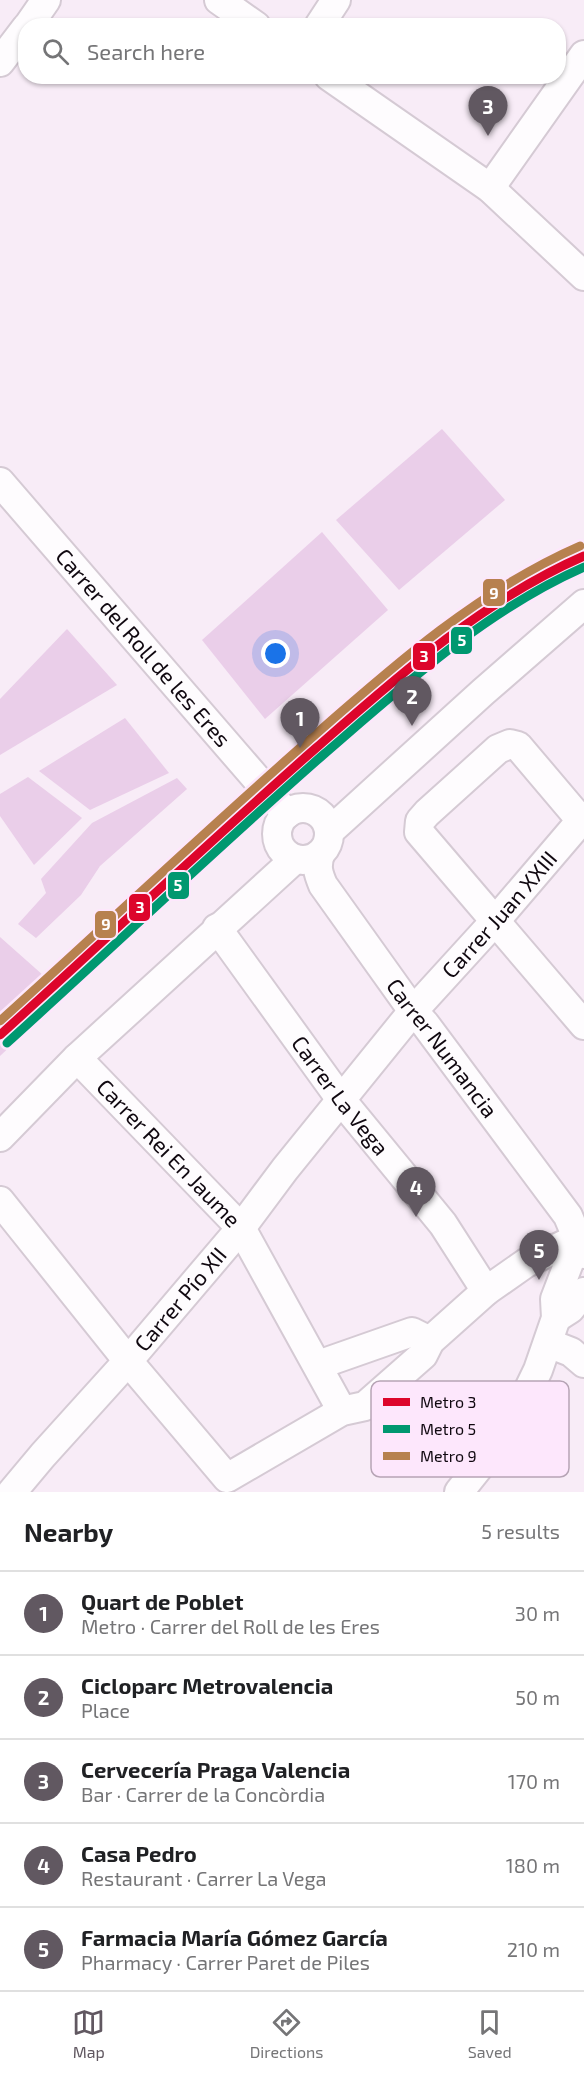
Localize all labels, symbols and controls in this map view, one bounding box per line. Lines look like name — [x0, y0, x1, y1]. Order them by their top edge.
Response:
search box — [18, 18, 566, 84]
icon: search — [39, 35, 72, 68]
text: Search here — [87, 38, 205, 64]
pin: 3 — [468, 86, 508, 136]
street label: Carrer del Roll de les Eres — [51, 543, 237, 751]
line badge: 9 — [482, 578, 506, 607]
text: 9 — [489, 583, 499, 602]
line badge: 5 — [450, 626, 473, 655]
text: 5 — [458, 630, 467, 649]
your location — [261, 639, 290, 668]
line badge: 3 — [412, 642, 436, 671]
text: 3 — [419, 646, 429, 665]
pin: 2 — [392, 676, 432, 726]
pin: 1 — [280, 698, 320, 748]
street label: Carrer Juan XXIII — [436, 845, 561, 983]
line badge: 5 — [167, 871, 190, 900]
text: 5 — [174, 875, 183, 894]
line badge: 3 — [128, 893, 151, 922]
text: 3 — [135, 897, 145, 916]
line badge: 9 — [94, 910, 117, 939]
text: 9 — [101, 914, 111, 933]
street label: Carrer Numancia — [382, 973, 504, 1122]
street label: Carrer La Vega — [287, 1030, 395, 1160]
street label: Carrer Rei En Jaume — [92, 1073, 247, 1232]
pin: 4 — [396, 1168, 436, 1217]
pin: 5 — [520, 1230, 558, 1280]
street label: Carrer Pío XII — [128, 1241, 231, 1356]
legend — [371, 1381, 569, 1477]
text: Metro 3 — [420, 1392, 476, 1411]
text: Metro 5 — [420, 1419, 476, 1438]
text: Metro 9 — [420, 1446, 477, 1465]
text: Nearby — [24, 1516, 113, 1547]
text: 5 results — [481, 1519, 560, 1543]
text: Quart de Poblet — [81, 1588, 243, 1614]
text: 1 — [39, 1601, 48, 1625]
text: 30 m — [515, 1601, 560, 1625]
text: Metro · Carrer del Roll de les Eres — [81, 1614, 380, 1638]
text: Cicloparc Metrovalencia — [81, 1672, 333, 1698]
text: 2 — [38, 1685, 49, 1709]
text: 50 m — [515, 1685, 560, 1709]
text: Place — [81, 1698, 130, 1722]
text: Cervecería Praga Valencia — [81, 1756, 350, 1782]
text: 3 — [38, 1769, 49, 1793]
text: 170 m — [508, 1769, 560, 1793]
text: Bar · Carrer de la Concòrdia — [81, 1782, 325, 1806]
text: Casa Pedro — [81, 1840, 197, 1866]
text: 4 — [37, 1853, 50, 1877]
text: 180 m — [506, 1853, 560, 1877]
text: Restaurant · Carrer La Vega — [81, 1866, 326, 1890]
text: Farmacia María Gómez García — [81, 1924, 388, 1950]
text: 5 — [38, 1937, 49, 1961]
text: 210 m — [507, 1937, 560, 1961]
text: Pharmacy · Carrer Paret de Piles — [81, 1950, 370, 1974]
tab: Map — [72, 2006, 105, 2061]
tab: Directions — [250, 2006, 323, 2061]
tab: Saved — [468, 2006, 512, 2061]

